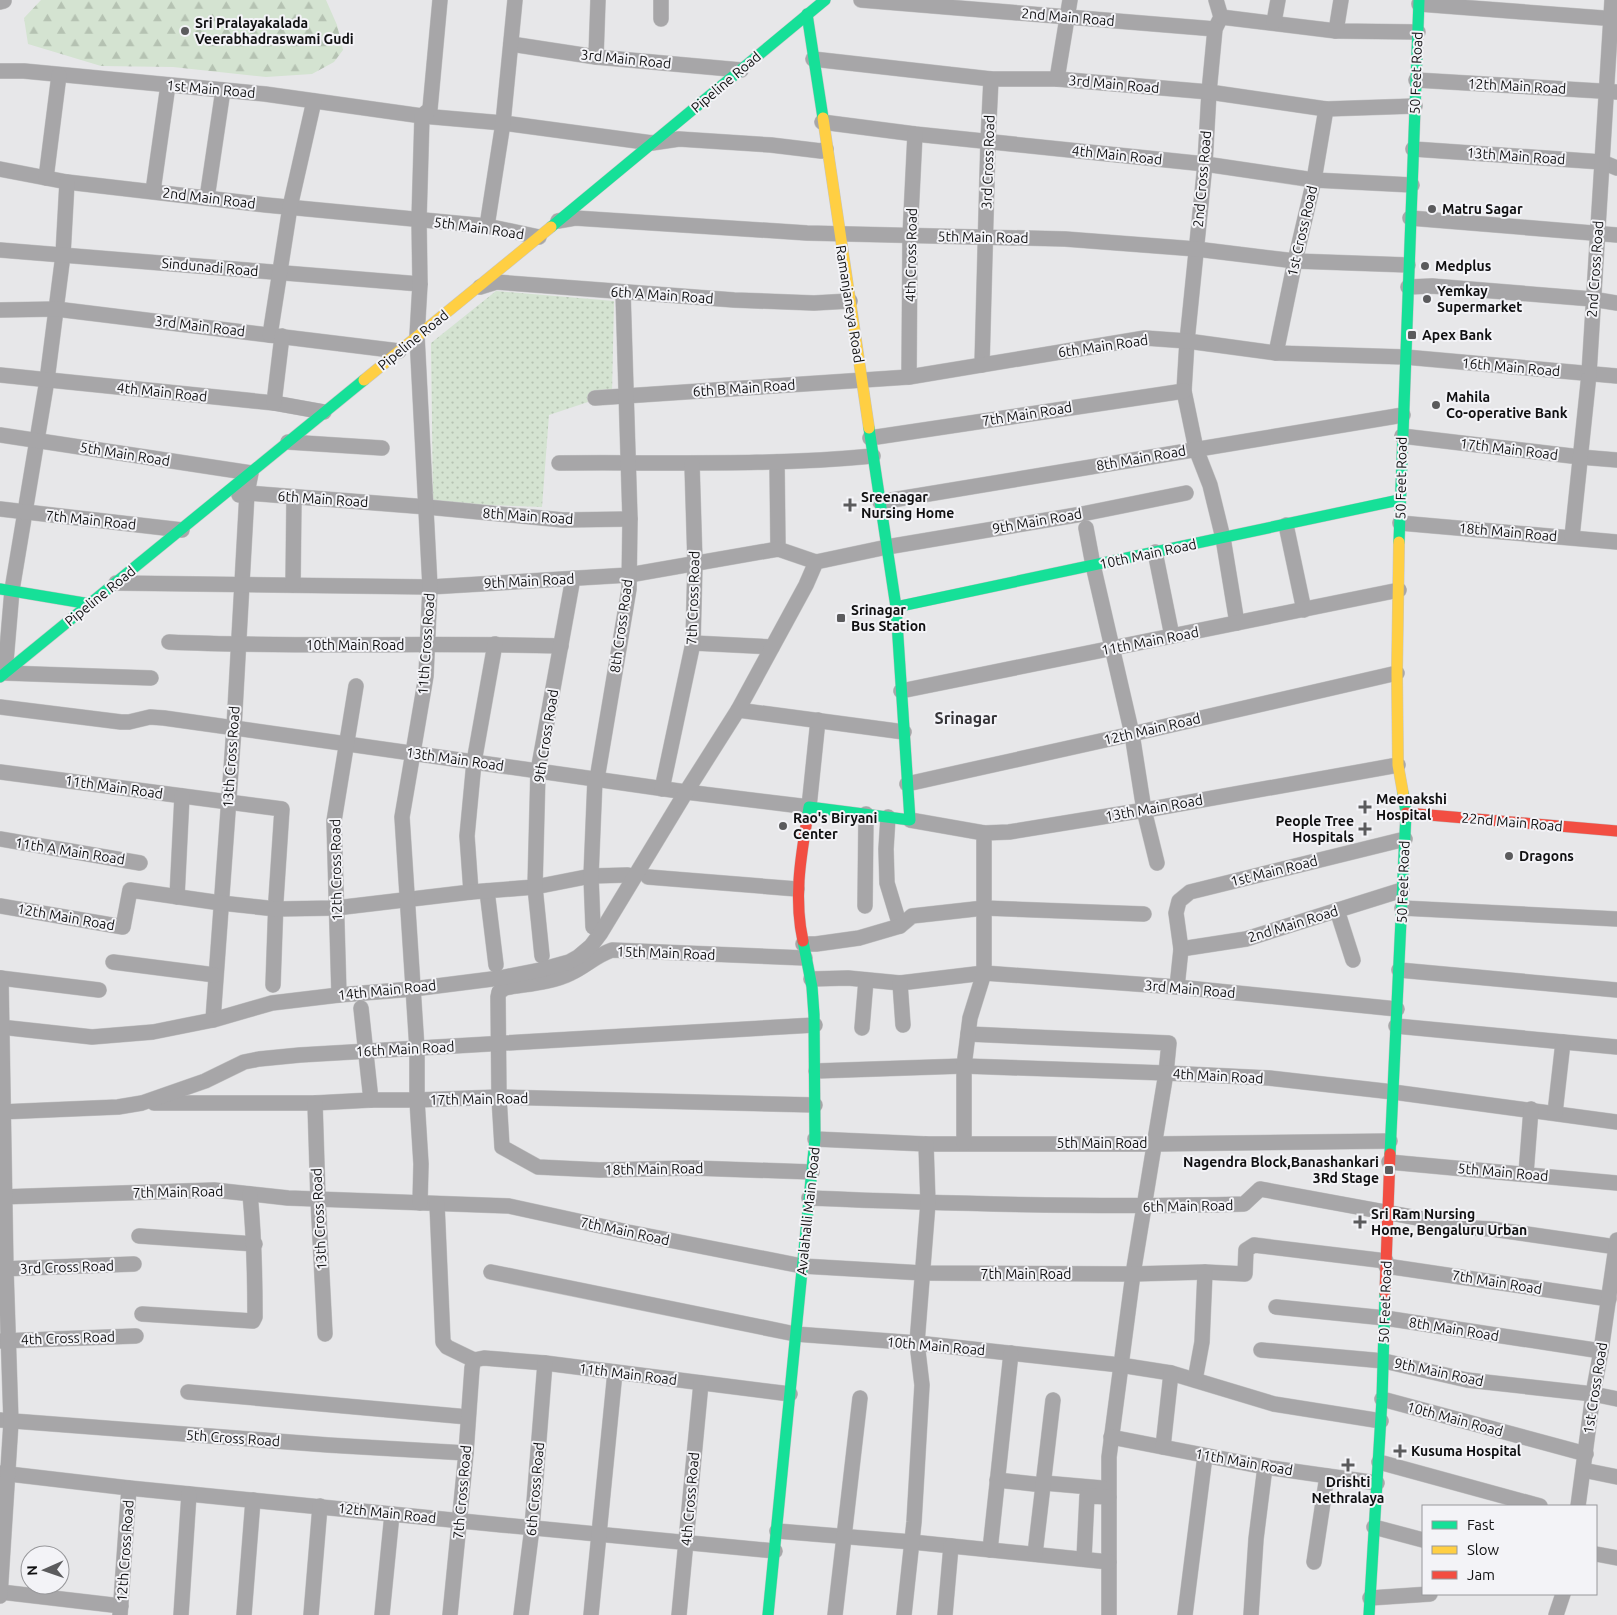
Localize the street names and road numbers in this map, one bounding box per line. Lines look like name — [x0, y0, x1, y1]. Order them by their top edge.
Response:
street label: 2nd Main Road — [1021, 5, 1115, 29]
street label: 50 Feet Road — [1407, 31, 1425, 115]
street label: 3rd Main Road — [580, 46, 672, 72]
street label: Pipeline Road — [688, 48, 764, 116]
street label: 3rd Main Road — [1068, 72, 1160, 96]
street label: 12th Main Road — [1467, 75, 1567, 97]
street label: 1st Main Road — [166, 77, 256, 101]
street label: 3rd Cross Road — [978, 115, 998, 209]
street label: 2nd Cross Road — [1190, 130, 1214, 228]
street label: 4th Main Road — [1071, 142, 1163, 168]
street label: 13th Main Road — [1466, 145, 1566, 167]
street label: 2nd Main Road — [162, 184, 256, 212]
street label: 1st Cross Road — [1284, 184, 1320, 278]
street label: 4th Cross Road — [902, 208, 920, 302]
street label: 5th Main Road — [433, 214, 525, 242]
street label: 2nd Cross Road — [1584, 220, 1606, 318]
street label: 5th Main Road — [937, 228, 1029, 246]
street label: Ramanjaneya Road — [833, 244, 867, 364]
street label: Sindunadi Road — [161, 255, 259, 279]
street label: 6th A Main Road — [610, 283, 714, 307]
street label: Pipeline Road — [375, 307, 451, 373]
street label: 3rd Main Road — [154, 313, 246, 339]
street label: 6th Main Road — [1057, 332, 1149, 360]
street label: 16th Main Road — [1461, 355, 1561, 379]
street label: 6th B Main Road — [692, 376, 796, 400]
street label: 4th Main Road — [116, 379, 208, 405]
street label: 7th Main Road — [981, 399, 1073, 429]
street label: 17th Main Road — [1459, 435, 1559, 463]
street label: 50 Feet Road — [1392, 436, 1410, 520]
street label: 5th Main Road — [79, 439, 171, 469]
street label: 8th Main Road — [1095, 442, 1187, 474]
street label: 6th Main Road — [277, 488, 369, 510]
street label: 8th Main Road — [482, 505, 574, 527]
street label: 9th Main Road — [991, 505, 1083, 537]
street label: 7th Main Road — [45, 507, 137, 533]
street label: 18th Main Road — [1458, 520, 1558, 544]
street label: 10th Main Road — [1098, 536, 1198, 572]
street label: 7th Cross Road — [683, 551, 703, 645]
street label: Pipeline Road — [62, 563, 138, 629]
street label: 9th Main Road — [483, 571, 575, 591]
street label: 8th Cross Road — [607, 578, 635, 674]
street label: 11th Cross Road — [414, 592, 438, 696]
street label: 11th Main Road — [1100, 624, 1200, 658]
street label: 10th Main Road — [306, 637, 404, 653]
street label: 9th Cross Road — [531, 688, 561, 784]
street label: 13th Cross Road — [219, 705, 243, 809]
street label: 12th Main Road — [1102, 710, 1202, 748]
street label: 13th Main Road — [405, 744, 505, 774]
street label: 11th Main Road — [64, 772, 164, 802]
street label: 13th Main Road — [1104, 792, 1204, 824]
street label: 22nd Main Road — [1461, 810, 1563, 834]
street label: 12th Cross Road — [327, 819, 345, 921]
street label: 11th A Main Road — [14, 834, 126, 868]
street label: 50 Feet Road — [1394, 840, 1412, 924]
street label: 1st Main Road — [1229, 852, 1319, 890]
street label: 12th Main Road — [16, 901, 116, 933]
street label: 2nd Main Road — [1246, 903, 1340, 945]
street label: 15th Main Road — [616, 943, 716, 963]
street label: 14th Main Road — [337, 977, 437, 1003]
street label: 3rd Main Road — [1144, 977, 1236, 1001]
street label: 16th Main Road — [355, 1038, 455, 1060]
street label: 4th Main Road — [1172, 1066, 1264, 1086]
street label: 17th Main Road — [430, 1090, 528, 1108]
street label: 5th Main Road — [1057, 1135, 1147, 1151]
street label: Avalahalli Main Road — [793, 1146, 823, 1276]
street label: 18th Main Road — [605, 1160, 703, 1178]
street label: 5th Main Road — [1457, 1160, 1549, 1184]
street label: 13th Cross Road — [308, 1168, 330, 1270]
street label: 7th Main Road — [132, 1183, 224, 1201]
street label: 6th Main Road — [1142, 1197, 1234, 1215]
street label: 7th Main Road — [579, 1214, 671, 1248]
street label: 3rd Cross Road — [20, 1257, 114, 1277]
street label: 50 Feet Road — [1376, 1260, 1394, 1344]
street label: 7th Main Road — [981, 1266, 1071, 1282]
street label: 7th Main Road — [1451, 1267, 1543, 1297]
street label: 8th Main Road — [1408, 1314, 1500, 1344]
street label: 4th Cross Road — [21, 1328, 115, 1348]
street label: 10th Main Road — [886, 1334, 986, 1358]
street label: 1st Cross Road — [1580, 1341, 1610, 1435]
street label: 9th Main Road — [1393, 1355, 1485, 1389]
street label: 11th Main Road — [578, 1360, 678, 1388]
street label: 10th Main Road — [1405, 1398, 1505, 1440]
street label: 5th Cross Road — [185, 1427, 281, 1449]
street label: 6th Cross Road — [523, 1441, 547, 1537]
street label: 7th Cross Road — [450, 1444, 474, 1540]
street label: 11th Main Road — [1194, 1446, 1294, 1478]
street label: 4th Cross Road — [678, 1451, 702, 1547]
street label: 12th Cross Road — [113, 1499, 137, 1603]
street label: 12th Main Road — [337, 1500, 437, 1526]

